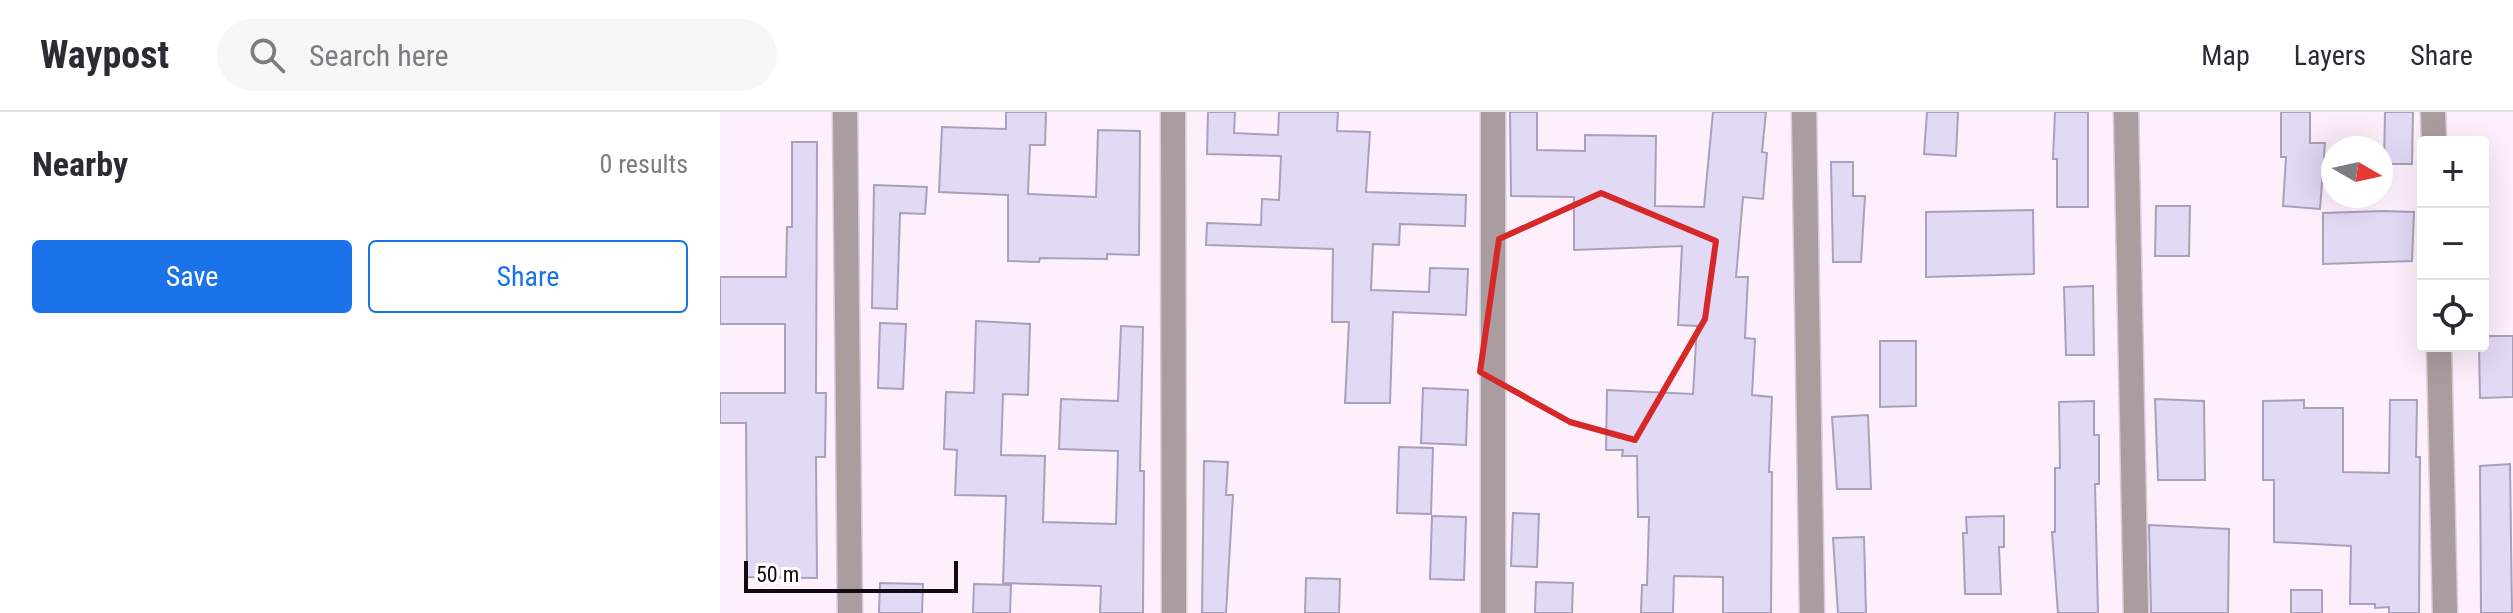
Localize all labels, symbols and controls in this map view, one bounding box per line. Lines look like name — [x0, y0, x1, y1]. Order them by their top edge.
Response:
search box — [217, 19, 777, 91]
text: Waypost — [40, 33, 169, 77]
icon: search — [245, 33, 289, 77]
text: Search here — [309, 38, 449, 73]
text: Map — [2201, 39, 2250, 72]
text: Layers — [2294, 39, 2366, 72]
text: Share — [2410, 39, 2473, 72]
north arrow — [2321, 136, 2393, 208]
map controls — [2417, 136, 2489, 352]
button: + — [2417, 136, 2489, 208]
text: Nearby — [32, 144, 128, 184]
text: 0 results — [599, 149, 688, 179]
button: − — [2417, 208, 2489, 280]
button: Save — [32, 240, 352, 313]
button: Share — [368, 240, 688, 313]
button: locate — [2417, 280, 2489, 352]
scale bar — [744, 557, 958, 593]
text: 50 m — [756, 562, 799, 587]

